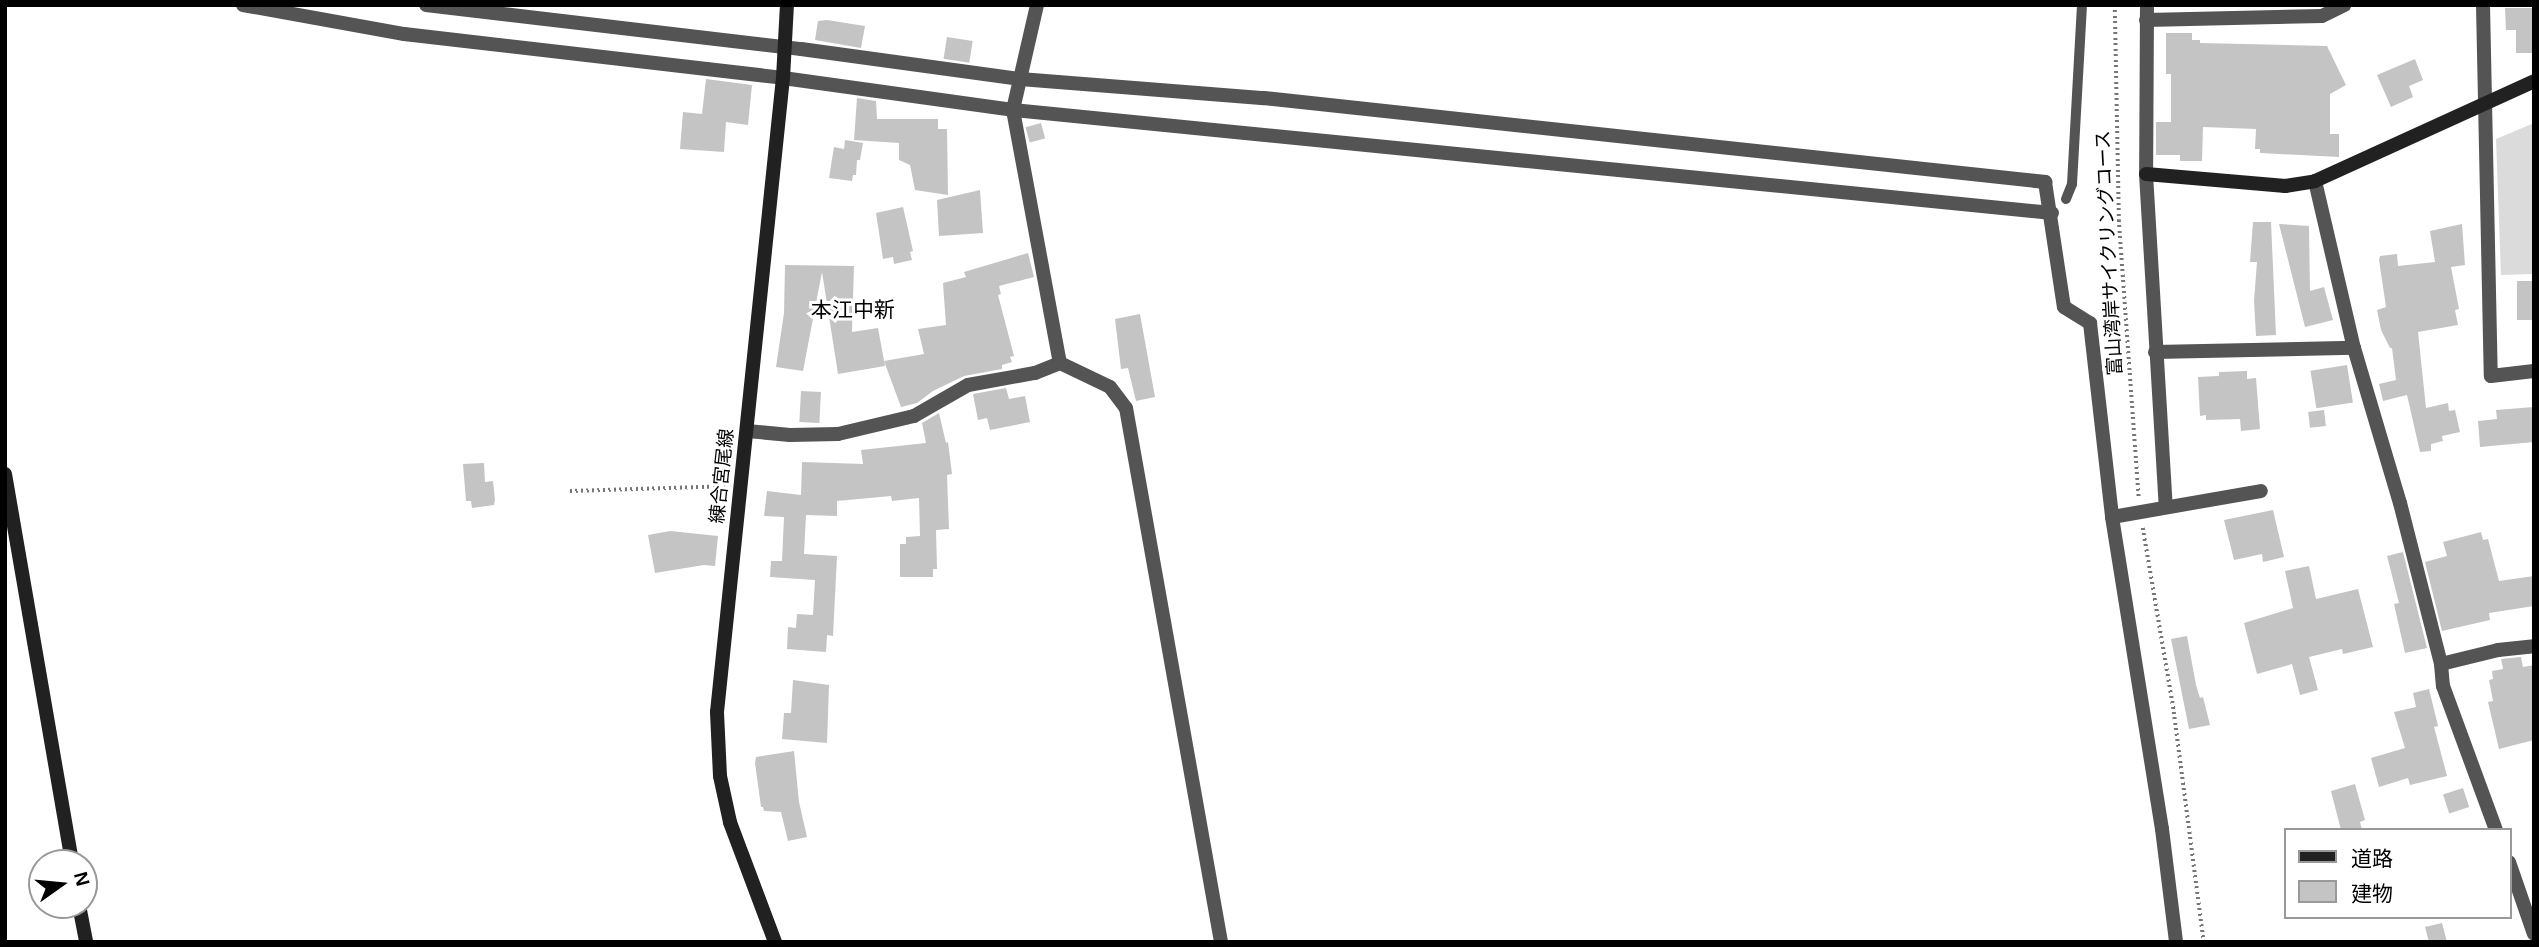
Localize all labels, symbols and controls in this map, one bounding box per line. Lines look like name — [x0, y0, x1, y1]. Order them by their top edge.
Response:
street label: 富山湾岸サイクリングコース — [2091, 129, 2127, 377]
district label: 本江中新 — [811, 297, 895, 323]
street label: 練合宮尾線 — [706, 428, 738, 524]
legend — [2284, 828, 2511, 919]
text: 道路 — [2351, 847, 2393, 870]
north arrow — [28, 849, 98, 919]
text: N — [70, 870, 94, 888]
text: 建物 — [2351, 882, 2393, 905]

